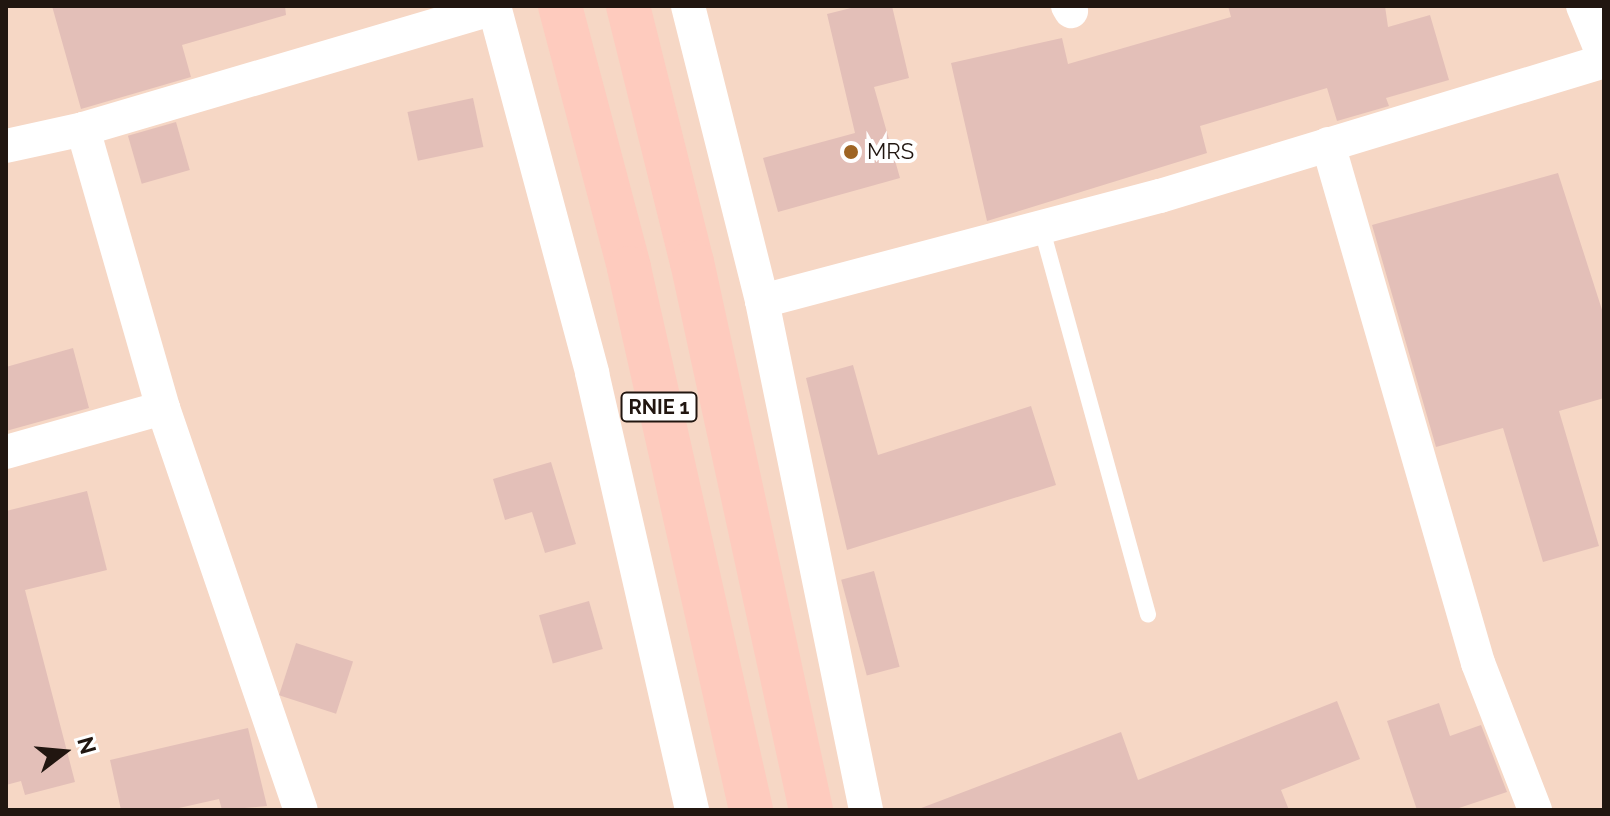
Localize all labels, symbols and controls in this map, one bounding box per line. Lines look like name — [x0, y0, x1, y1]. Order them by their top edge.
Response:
place label: MRS — [867, 139, 914, 165]
marker: MRS — [842, 143, 860, 161]
road number: RNIE 1 — [619, 391, 699, 423]
north arrow — [24, 712, 104, 792]
text: N — [72, 734, 102, 757]

